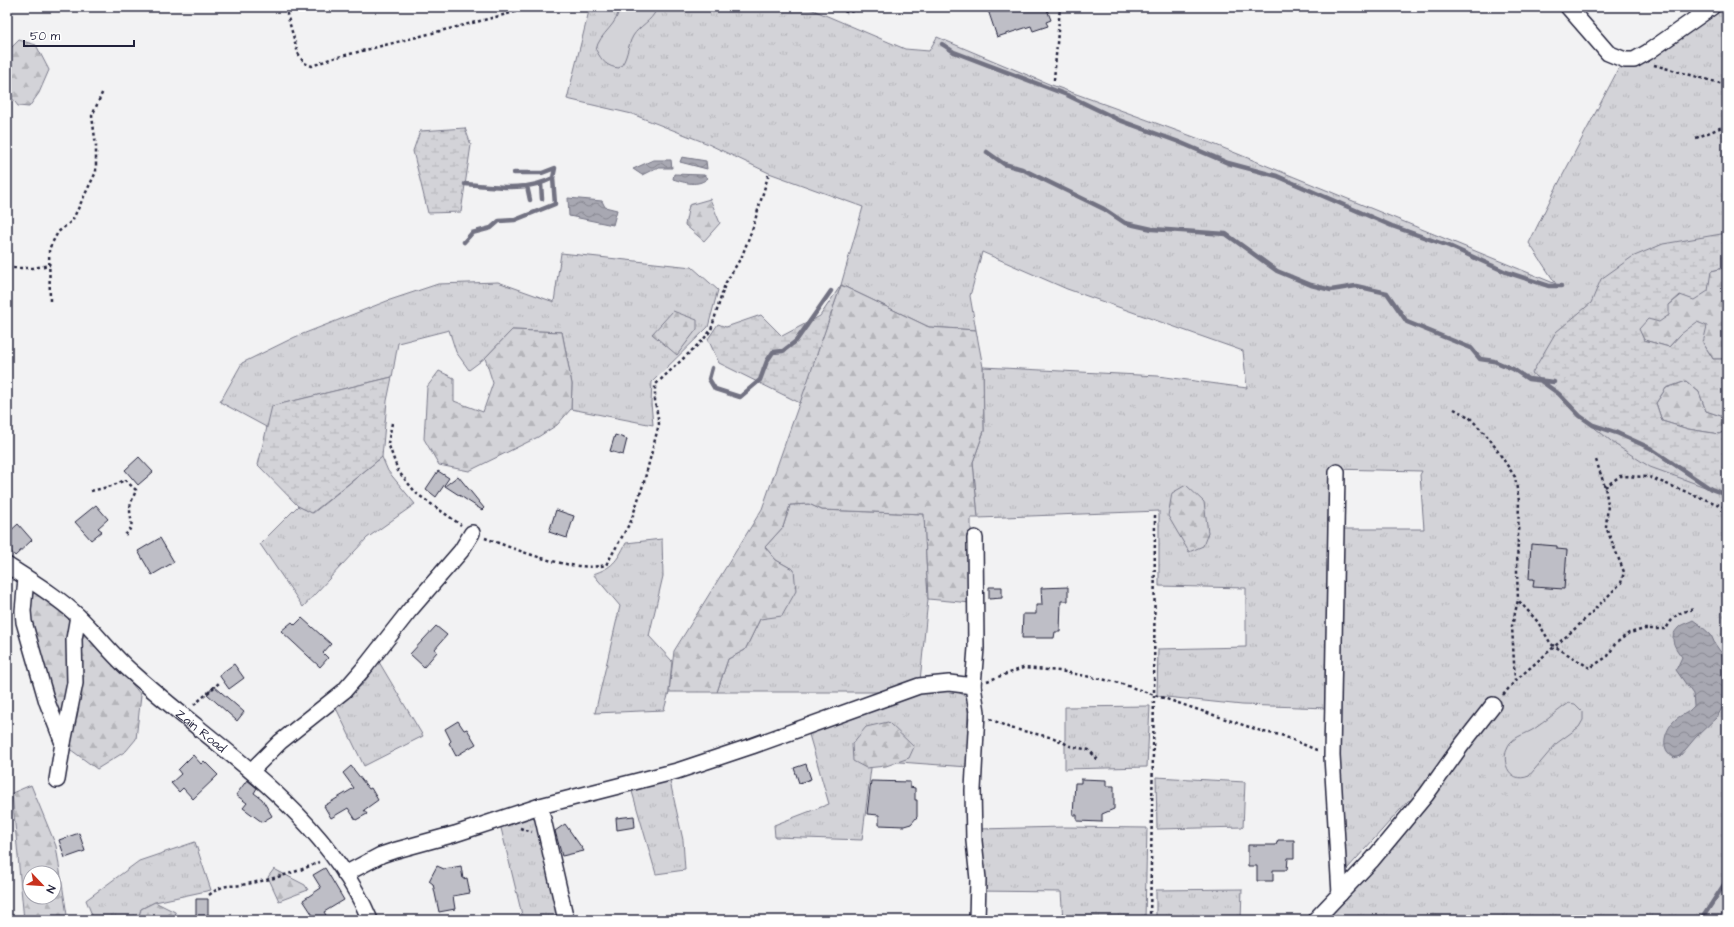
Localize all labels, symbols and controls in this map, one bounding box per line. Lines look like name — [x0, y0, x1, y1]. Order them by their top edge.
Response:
scale bar — [24, 22, 134, 48]
text: 50 m — [30, 28, 61, 45]
street label: Zain Road — [172, 705, 230, 757]
north arrow — [22, 865, 62, 905]
text: N — [42, 883, 59, 895]

